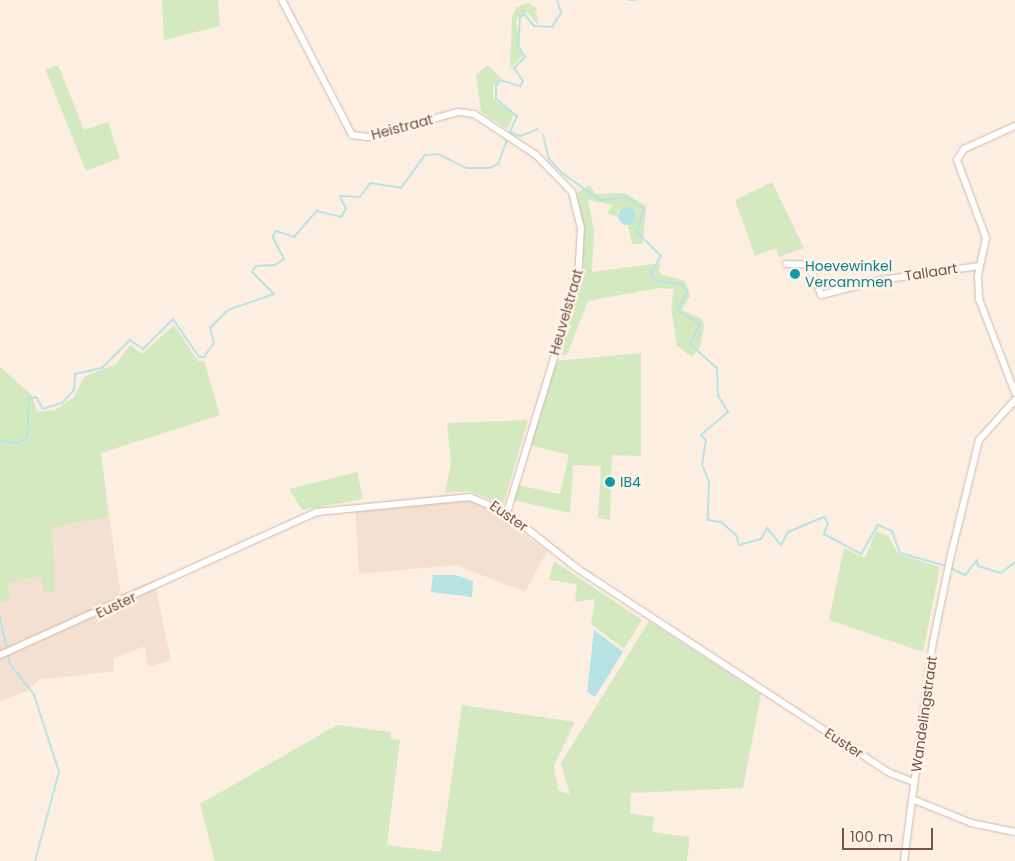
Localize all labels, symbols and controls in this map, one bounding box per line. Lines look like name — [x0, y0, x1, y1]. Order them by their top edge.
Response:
street label: Heistraat — [369, 111, 435, 143]
place label: Hoevewinkel Vercammen — [805, 258, 893, 290]
street label: Tallaart — [903, 260, 959, 284]
street label: Heuvelstraat — [546, 267, 586, 357]
marker: Hoevewinkel Vercammen — [789, 268, 801, 280]
place label: IB4 — [620, 474, 641, 490]
marker: IB4 — [604, 476, 616, 488]
street label: Euster — [487, 497, 531, 535]
street label: Euster — [93, 588, 139, 622]
street label: Wandelingstraat — [908, 655, 940, 773]
street label: Euster — [822, 724, 866, 762]
scale bar — [845, 818, 936, 850]
text: 100 m — [850, 826, 893, 847]

